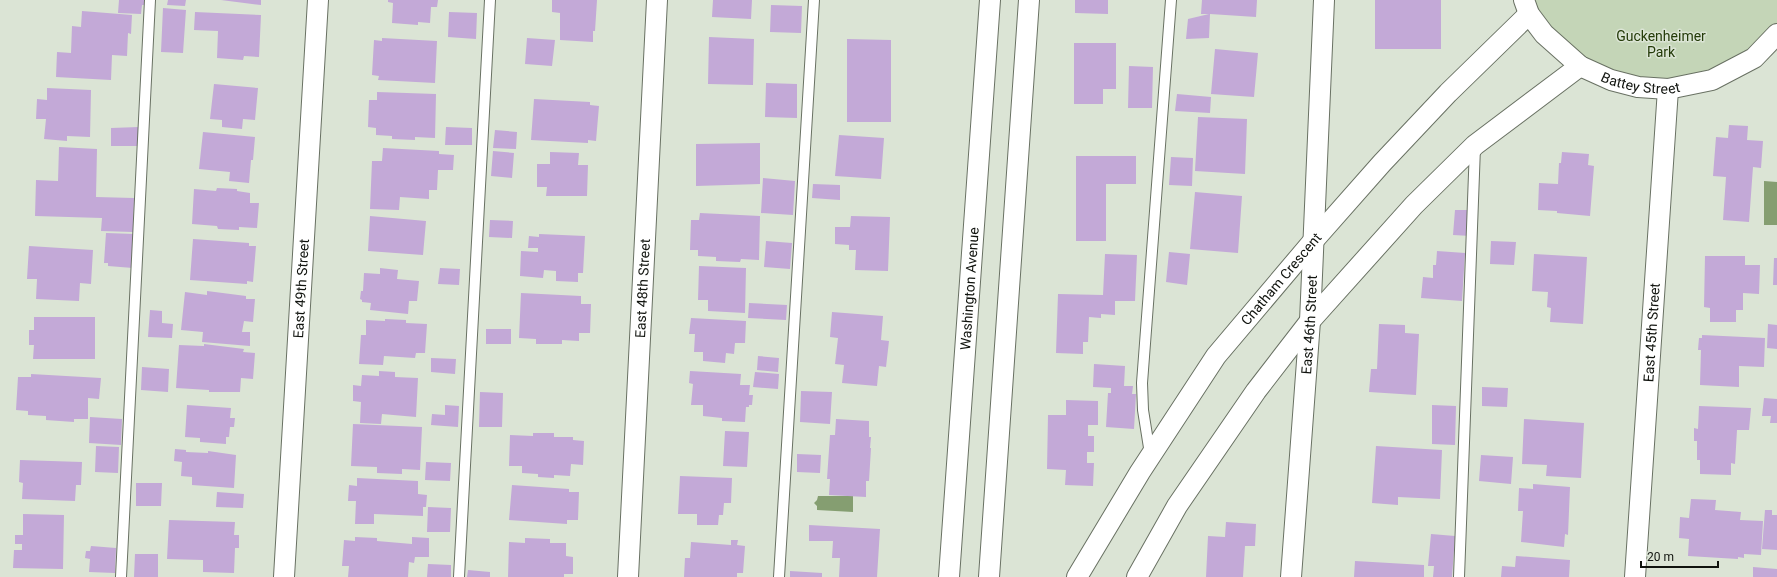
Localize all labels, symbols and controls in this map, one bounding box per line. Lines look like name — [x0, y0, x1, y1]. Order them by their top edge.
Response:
park label: Guckenheimer Park — [1616, 28, 1706, 60]
street label: Battey Street — [1599, 69, 1682, 97]
street label: Washington Avenue — [957, 227, 982, 351]
street label: Chatham Crescent — [1238, 229, 1325, 328]
street label: East 49th Street — [290, 238, 312, 339]
street label: East 48th Street — [632, 238, 653, 338]
street label: East 46th Street — [1298, 274, 1320, 375]
street label: East 45th Street — [1640, 282, 1663, 383]
scale bar — [1641, 543, 1718, 569]
text: 20 m — [1647, 550, 1674, 564]

